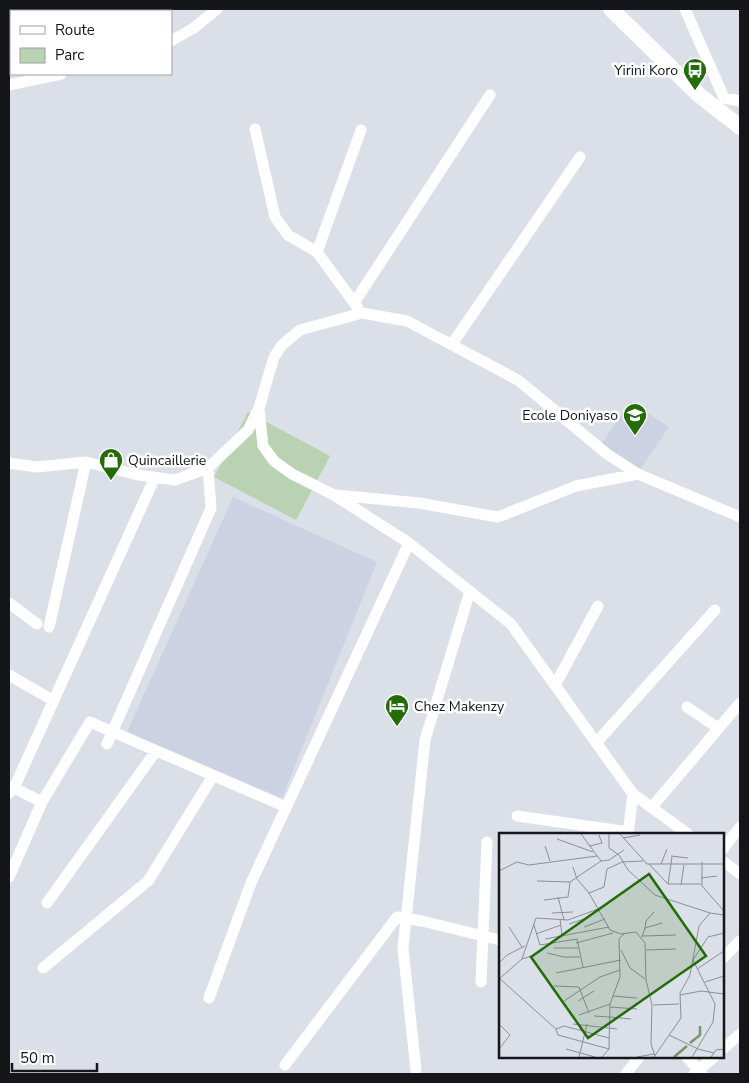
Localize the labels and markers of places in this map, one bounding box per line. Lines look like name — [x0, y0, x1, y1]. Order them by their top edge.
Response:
bus stop icon: Yirini Koro — [682, 57, 708, 91]
place label: Yirini Koro — [613, 61, 678, 80]
school or university icon: Ecole Doniyaso — [622, 402, 648, 436]
place label: Ecole Doniyaso — [522, 406, 618, 425]
shop icon: Quincaillerie — [98, 447, 124, 481]
place label: Quincaillerie — [128, 451, 206, 470]
hotel icon: Chez Makenzy — [384, 693, 410, 727]
place label: Chez Makenzy — [414, 697, 505, 716]

